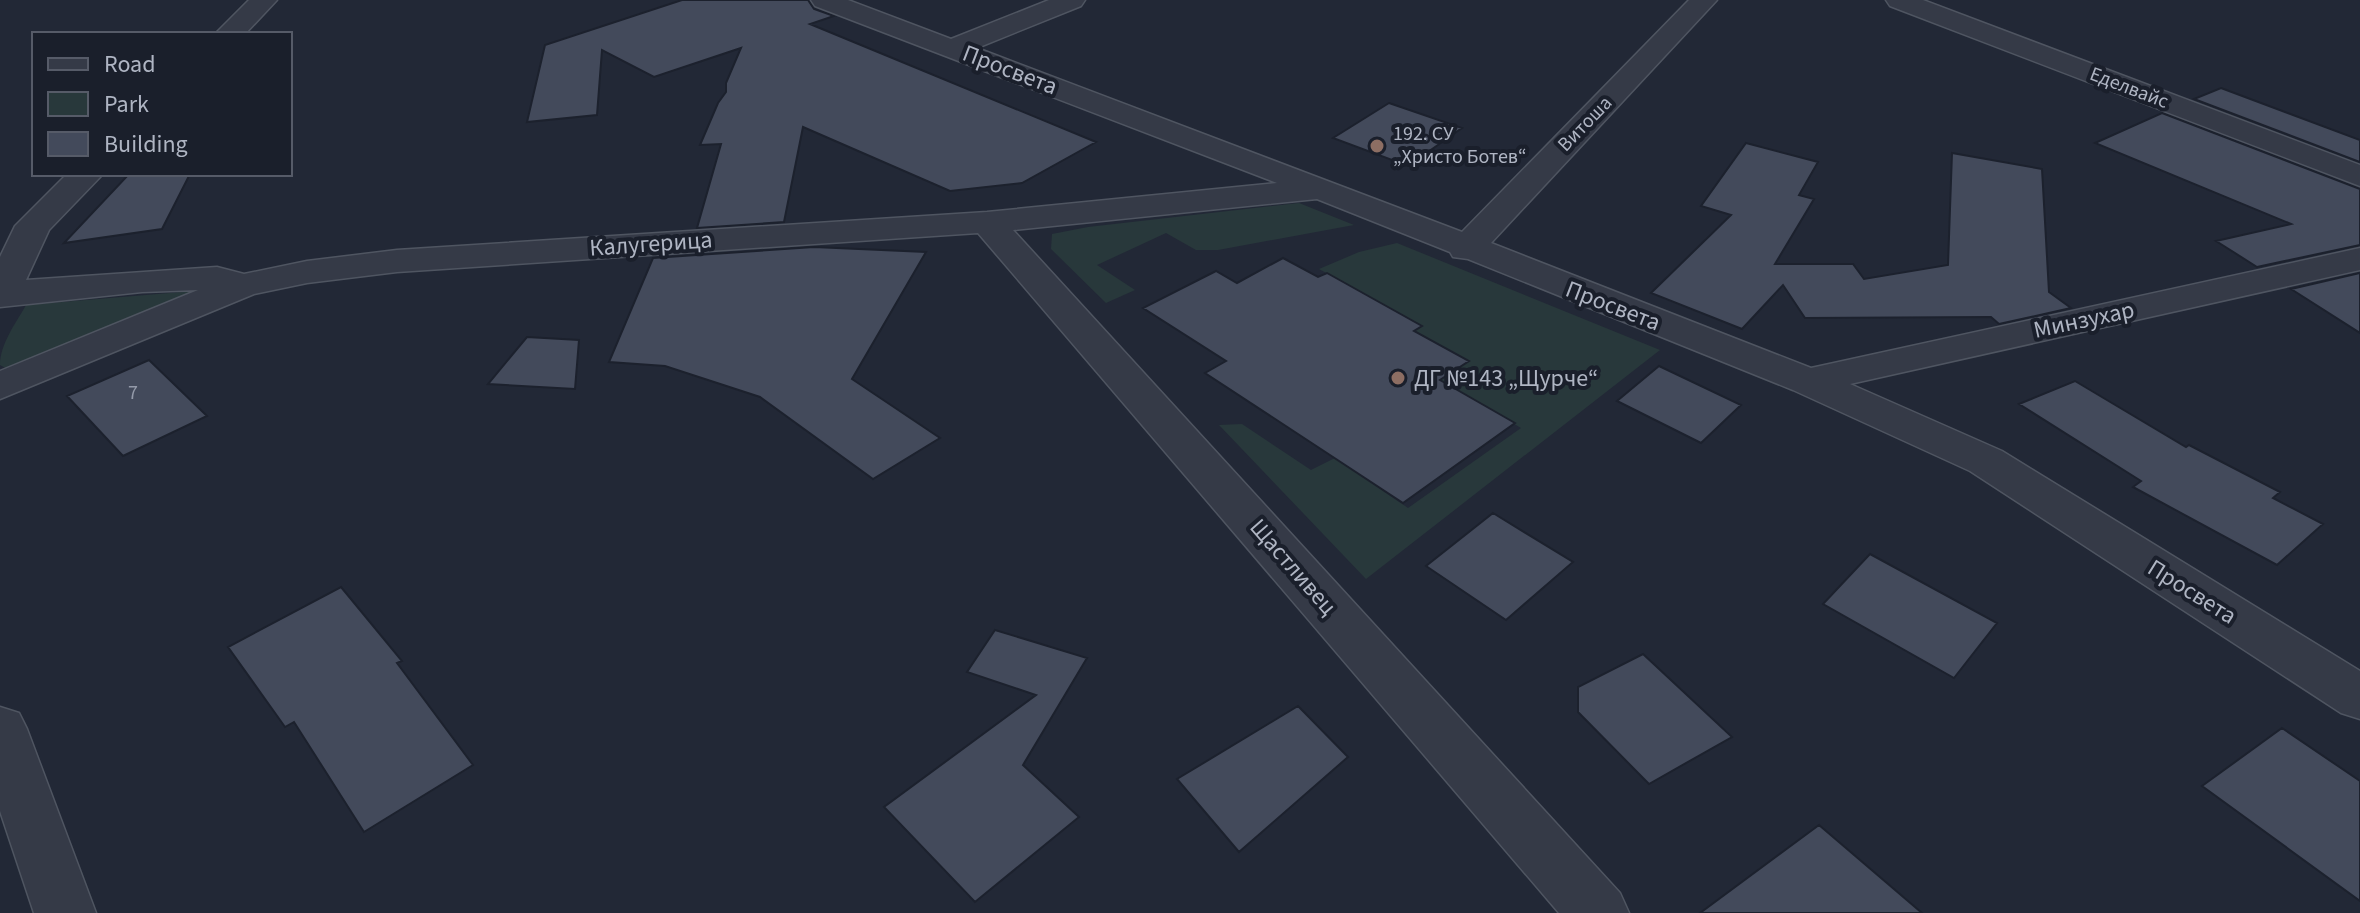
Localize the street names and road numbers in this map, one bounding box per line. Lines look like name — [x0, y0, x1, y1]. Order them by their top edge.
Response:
street label: Просвета — [957, 36, 1063, 104]
street label: Еделвайс — [2086, 60, 2172, 116]
street label: Витоша — [1551, 90, 1619, 158]
street label: Калугерица — [588, 222, 714, 266]
street label: Просвета — [1560, 272, 1666, 340]
street label: Минзухар — [2030, 292, 2138, 348]
street label: Щастливец — [1241, 511, 1345, 623]
street label: Просвета — [2141, 551, 2243, 633]

